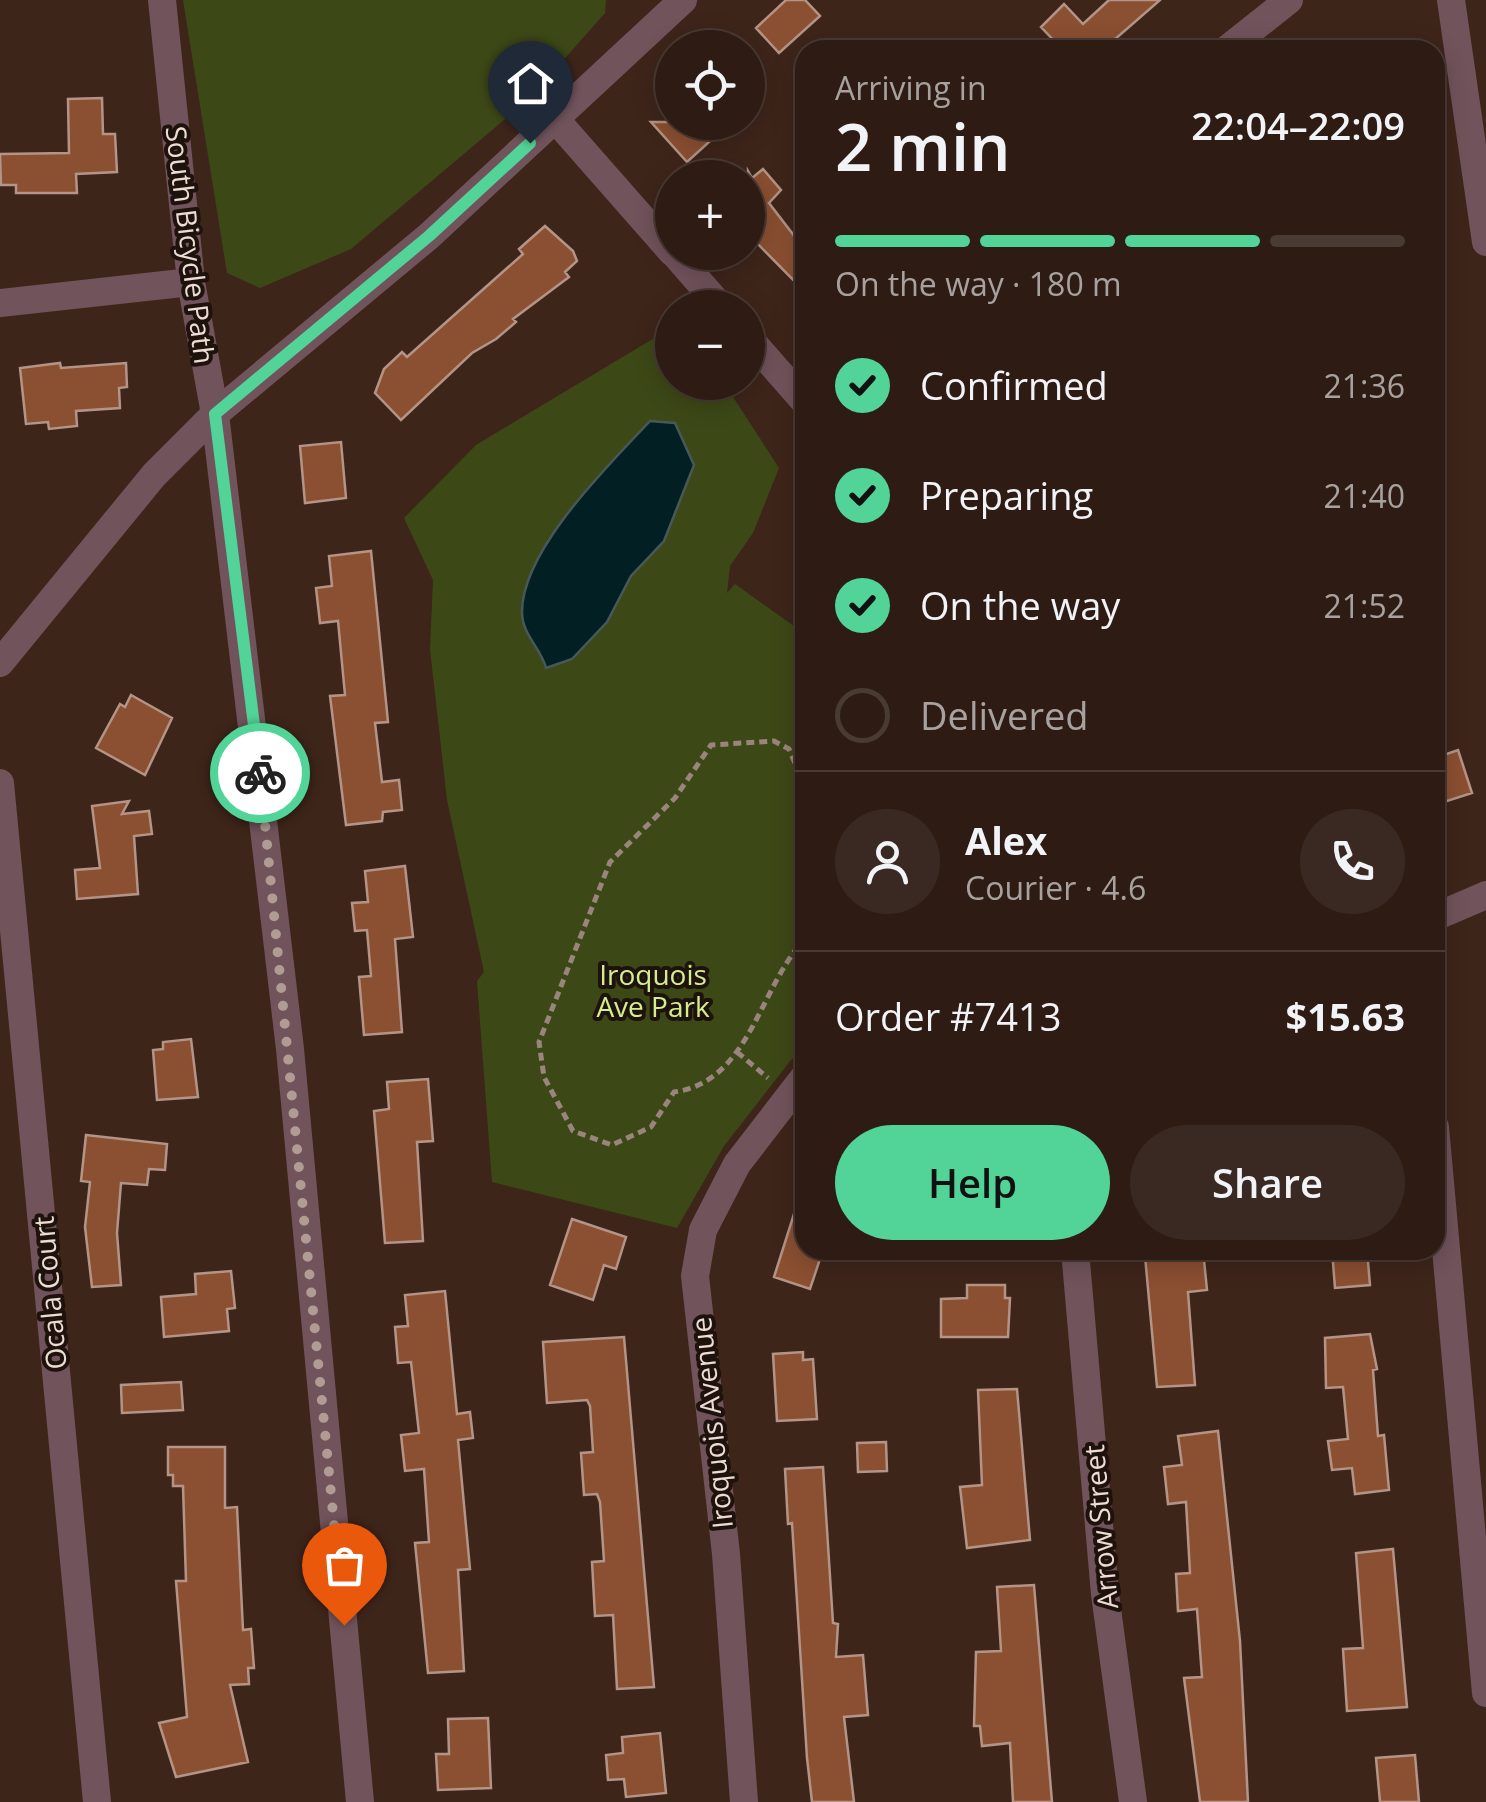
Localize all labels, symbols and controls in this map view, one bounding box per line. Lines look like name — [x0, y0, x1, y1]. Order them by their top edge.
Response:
map controls — [655, 30, 765, 400]
button: locate — [655, 30, 765, 140]
pin — [488, 41, 573, 144]
icon: home — [503, 56, 558, 111]
text: Arriving in — [835, 66, 987, 109]
text: 22:04–22:09 — [1191, 99, 1405, 151]
text: 2 min — [835, 102, 1010, 190]
street label: South Bicycle Path — [158, 124, 224, 366]
button: + — [655, 160, 765, 270]
text: On the way · 180 m — [835, 262, 1122, 305]
button: − — [655, 290, 765, 400]
icon: check — [835, 358, 890, 413]
text: Confirmed — [920, 359, 1108, 411]
text: 21:36 — [1323, 364, 1405, 407]
icon: check — [835, 468, 890, 523]
text: Preparing — [920, 469, 1093, 521]
text: 21:40 — [1323, 474, 1405, 517]
icon: check — [835, 578, 890, 633]
text: On the way — [920, 579, 1120, 631]
text: 21:52 — [1323, 584, 1405, 627]
text: Delivered — [920, 689, 1089, 741]
courier — [210, 723, 310, 823]
icon: bike — [233, 746, 288, 801]
button: person — [835, 809, 940, 914]
button: phone — [1300, 809, 1405, 914]
text: Alex — [965, 814, 1047, 866]
text: Courier · 4.6 — [965, 866, 1146, 909]
park label: Iroquois Ave Park — [596, 955, 710, 1025]
text: Order #7413 — [835, 990, 1062, 1042]
text: $15.63 — [1286, 990, 1405, 1042]
button: Help — [835, 1125, 1110, 1240]
button: Share — [1130, 1125, 1405, 1240]
street label: Ocala Court — [23, 1215, 75, 1371]
street label: Iroquois Avenue — [681, 1315, 741, 1531]
street label: Arrow Street — [1074, 1443, 1126, 1611]
pin — [302, 1523, 387, 1626]
icon: bag — [317, 1538, 372, 1593]

